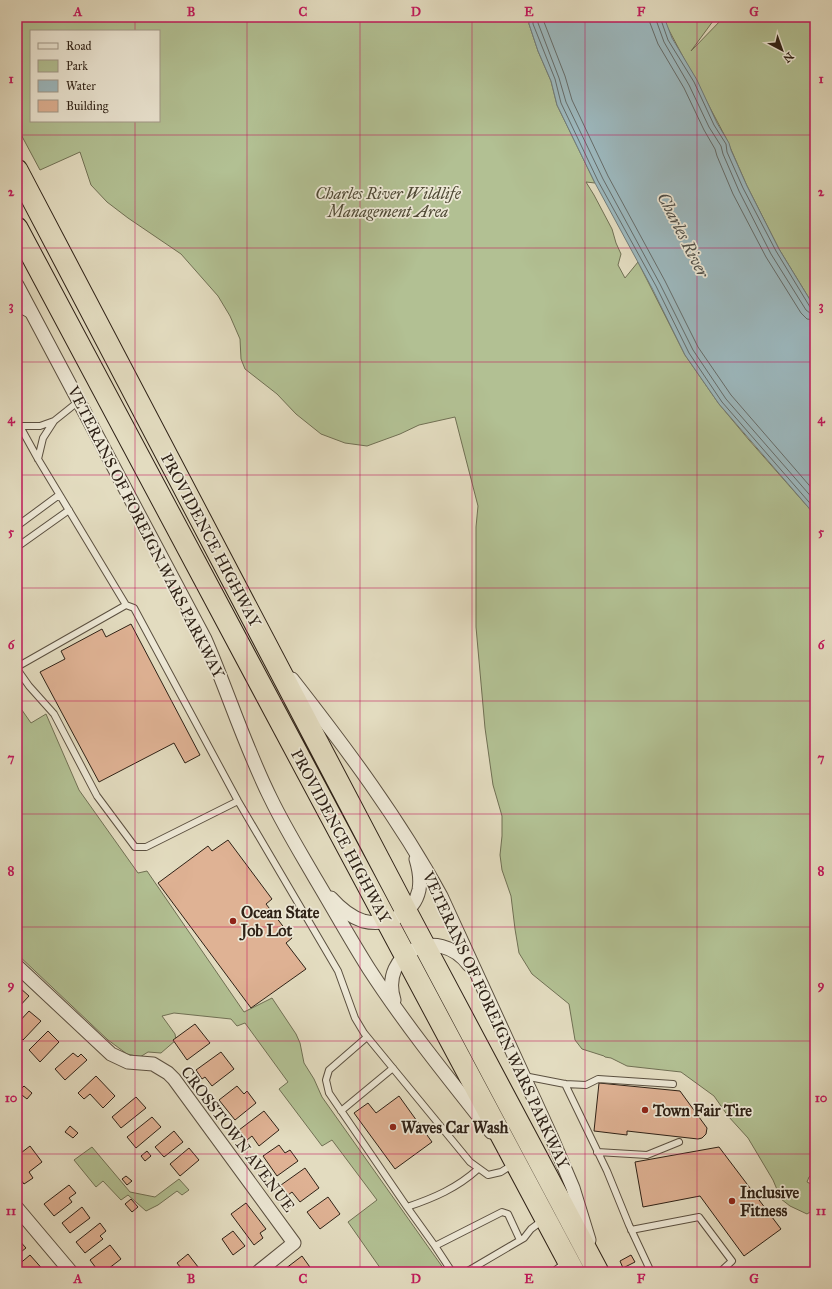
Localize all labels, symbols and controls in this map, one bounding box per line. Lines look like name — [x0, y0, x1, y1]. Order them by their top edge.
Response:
text: A — [73, 4, 83, 20]
text: B — [187, 4, 196, 20]
text: C — [299, 4, 308, 20]
text: D — [411, 4, 421, 20]
text: E — [524, 4, 534, 20]
text: F — [637, 4, 646, 20]
text: G — [749, 4, 759, 20]
legend — [30, 30, 160, 122]
north arrow — [762, 30, 802, 70]
text: Road — [66, 39, 92, 53]
text: N — [780, 49, 796, 66]
text: Park — [66, 59, 88, 73]
text: 1 — [8, 71, 14, 87]
text: 1 — [818, 71, 824, 87]
text: Water — [66, 79, 96, 93]
text: Building — [66, 99, 109, 114]
text: 2 — [8, 184, 15, 200]
park label: Charles River Wildlife Management Area — [315, 184, 462, 221]
text: 2 — [818, 184, 825, 200]
water label: Charles River — [653, 189, 714, 282]
text: 3 — [8, 298, 14, 314]
text: 3 — [818, 298, 824, 314]
street label: VETERANS OF FOREIGN WARS PARKWAY — [63, 382, 229, 682]
text: 4 — [7, 411, 15, 427]
text: 4 — [817, 411, 825, 427]
street label: PROVIDENCE HIGHWAY — [157, 450, 265, 631]
text: 5 — [8, 524, 15, 540]
text: 5 — [818, 524, 825, 540]
text: 6 — [8, 637, 16, 653]
text: 6 — [818, 637, 826, 653]
street label: PROVIDENCE HIGHWAY — [287, 746, 395, 927]
text: 7 — [8, 750, 15, 766]
text: 7 — [818, 750, 825, 766]
text: 8 — [8, 863, 15, 879]
text: 8 — [818, 863, 825, 879]
street label: VETERANS OF FOREIGN WARS PARKWAY — [418, 867, 574, 1172]
place label: Ocean State Job Lot — [239, 903, 320, 941]
marker: Ocean State Job Lot — [228, 916, 238, 926]
text: 9 — [8, 977, 15, 993]
text: 9 — [818, 977, 825, 993]
street label: CROSSTOWN AVENUE — [177, 1062, 299, 1216]
text: 10 — [5, 1090, 18, 1106]
text: 10 — [815, 1090, 828, 1106]
place label: Town Fair Tire — [652, 1101, 752, 1120]
marker: Town Fair Tire — [640, 1105, 650, 1115]
place label: Waves Car Wash — [401, 1118, 509, 1137]
marker: Waves Car Wash — [388, 1122, 398, 1132]
place label: Inclusive Fitness — [740, 1183, 800, 1220]
marker: Inclusive Fitness — [727, 1196, 737, 1206]
text: 11 — [6, 1203, 16, 1219]
text: 11 — [816, 1203, 826, 1219]
text: A — [73, 1271, 83, 1287]
text: B — [187, 1271, 196, 1287]
text: C — [299, 1271, 308, 1287]
text: D — [411, 1271, 421, 1287]
text: E — [524, 1271, 534, 1287]
text: F — [637, 1271, 646, 1287]
text: G — [749, 1271, 759, 1287]

